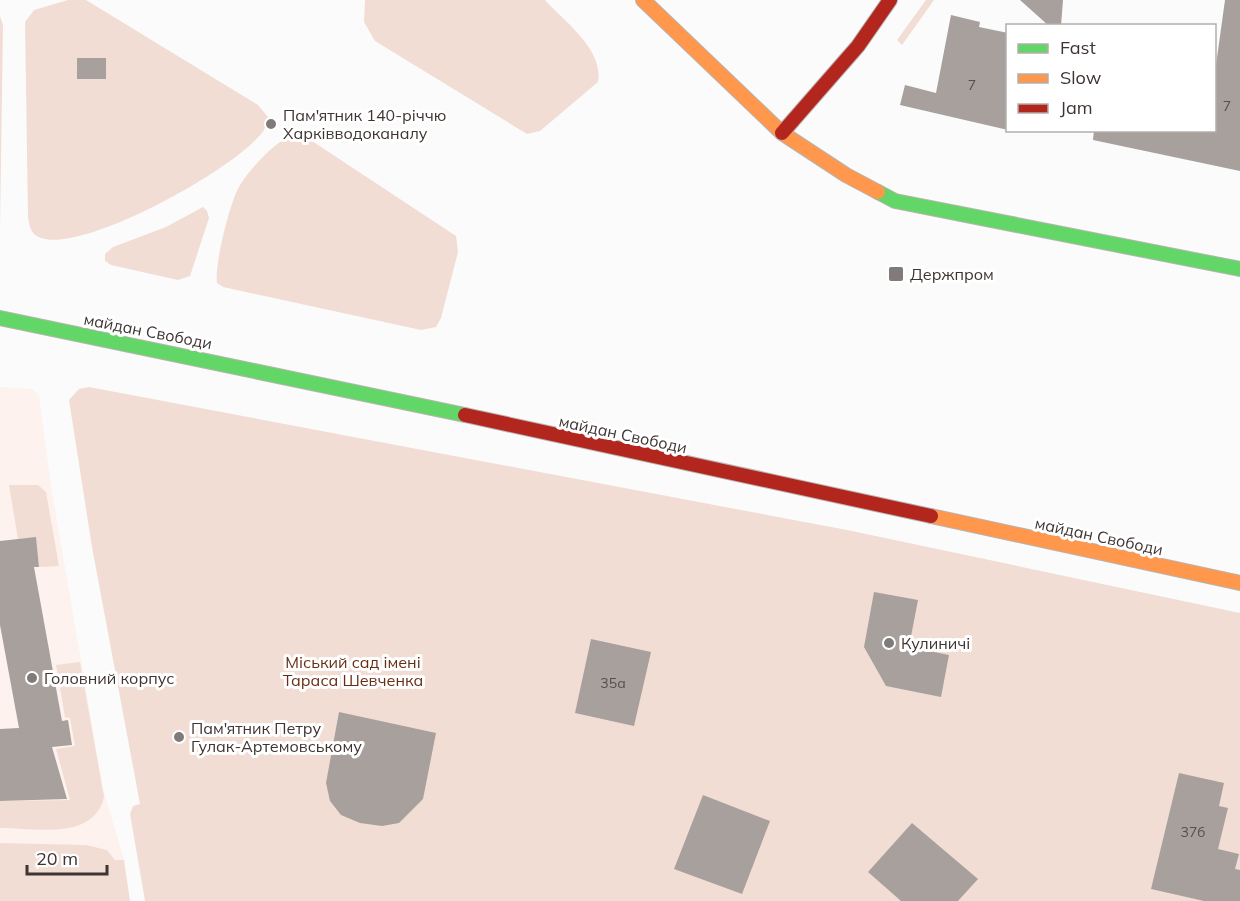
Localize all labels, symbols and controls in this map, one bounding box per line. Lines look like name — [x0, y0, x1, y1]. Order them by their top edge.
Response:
legend — [1006, 24, 1216, 132]
text: Fast — [1060, 36, 1096, 59]
text: Slow — [1060, 66, 1102, 89]
house number: 7 — [968, 76, 976, 94]
text: Jam — [1060, 96, 1093, 119]
house number: 7 — [1223, 97, 1231, 115]
place label: Пам'ятник 140-річчю Харківводоканалу — [283, 105, 446, 143]
marker: Пам'ятник 140-річчю Харківводоканалу — [264, 117, 278, 131]
place label: Держпром — [910, 264, 994, 284]
marker: Держпром — [887, 265, 905, 283]
street label: майдан Свободи — [82, 309, 214, 353]
street label: майдан Свободи — [557, 411, 689, 457]
street label: майдан Свободи — [1033, 513, 1165, 559]
place label: Кулиничі — [901, 633, 970, 653]
marker: Кулиничі — [882, 636, 896, 650]
park label: Міський сад імені Тараса Шевченка — [283, 652, 423, 690]
place label: Головний корпус — [44, 668, 174, 688]
marker: Головний корпус — [25, 671, 39, 685]
house number: 35а — [600, 674, 626, 692]
place label: Пам'ятник Петру Гулак-Артемовському — [191, 718, 362, 756]
marker: Пам'ятник Петру Гулак-Артемовському — [172, 730, 186, 744]
house number: 37б — [1181, 823, 1205, 841]
scale bar — [27, 838, 106, 876]
text: 20 m — [36, 847, 78, 870]

